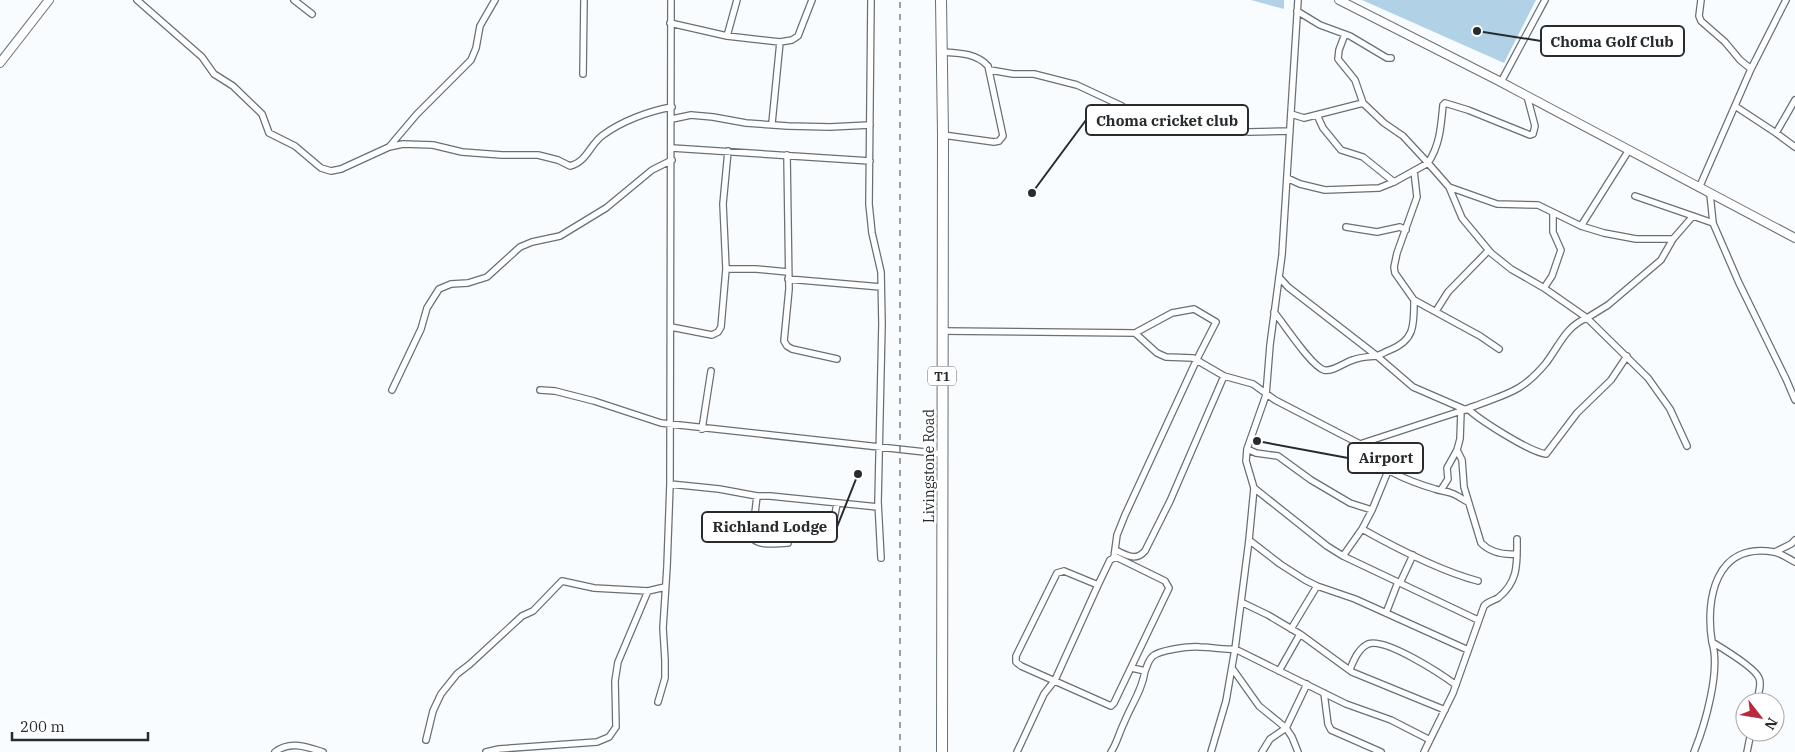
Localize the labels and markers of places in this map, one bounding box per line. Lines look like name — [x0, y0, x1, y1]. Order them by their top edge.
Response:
callout: Choma Golf Club — [1541, 26, 1684, 56]
callout: Choma cricket club — [1086, 105, 1248, 135]
callout: Airport — [1348, 443, 1423, 473]
callout: Richland Lodge — [702, 512, 837, 542]

